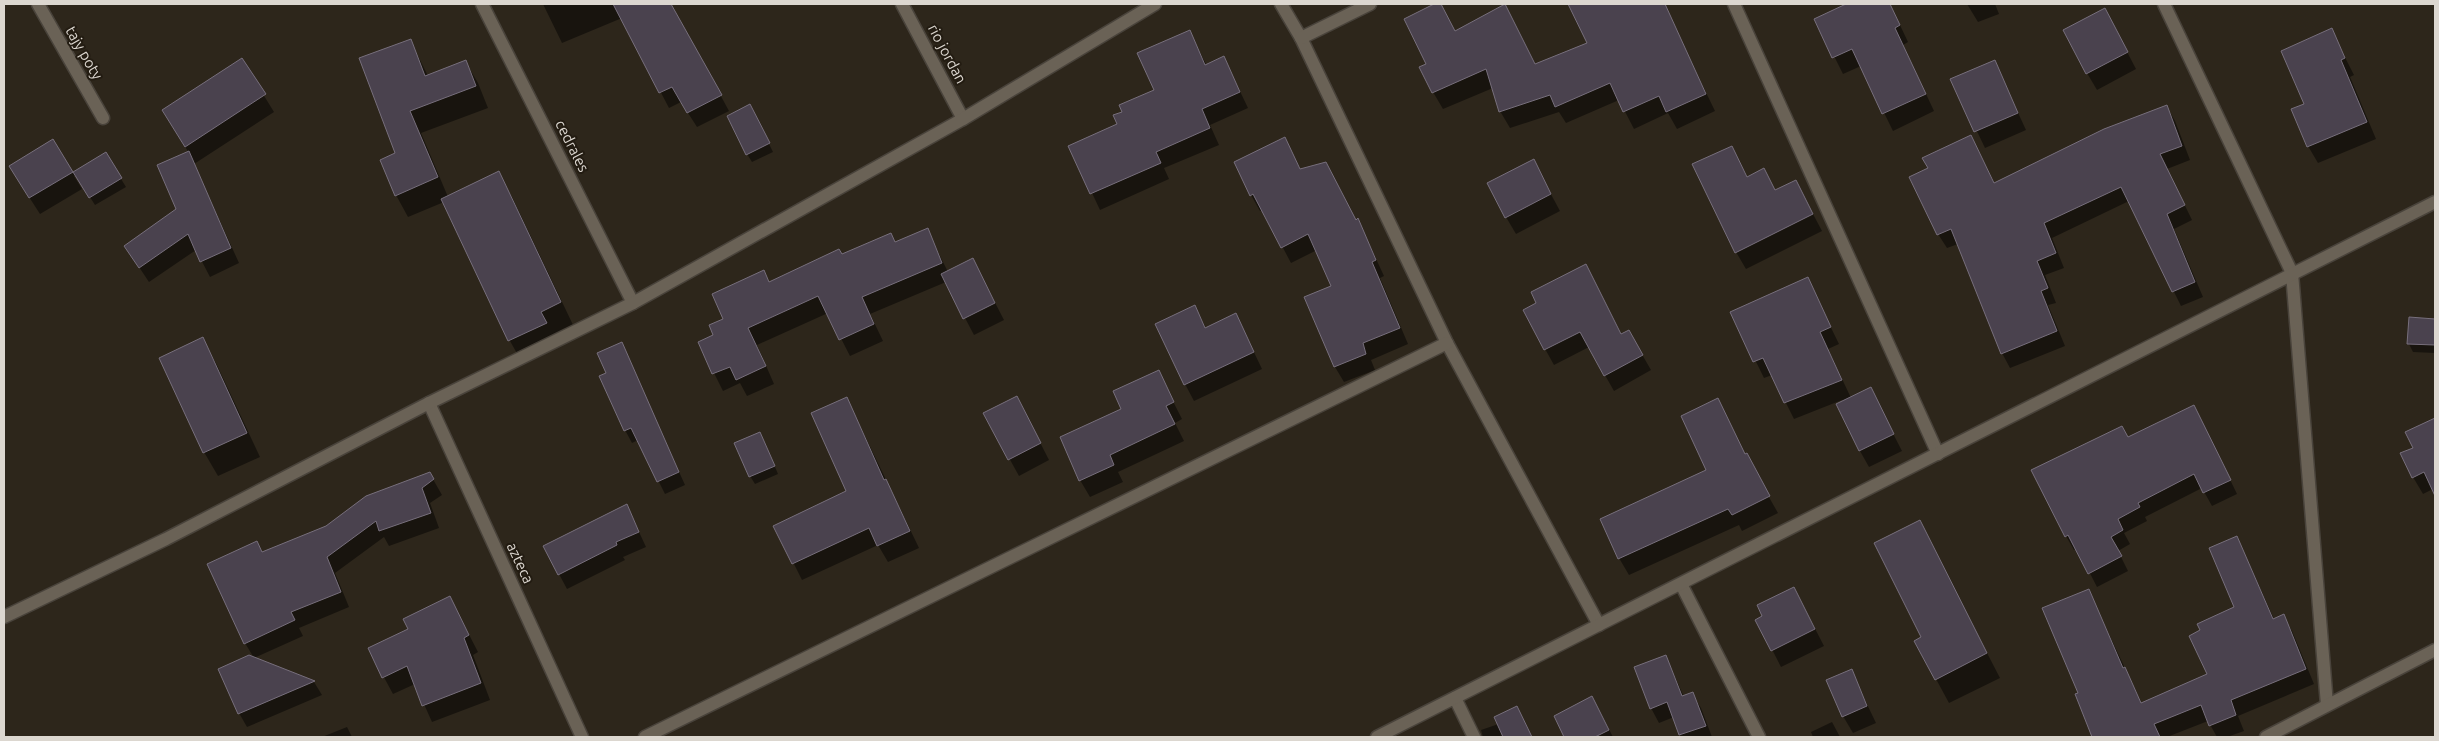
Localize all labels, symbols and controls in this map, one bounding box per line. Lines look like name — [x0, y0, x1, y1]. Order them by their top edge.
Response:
street label: rio jordan — [925, 21, 970, 86]
street label: tajy poty — [62, 23, 106, 82]
street label: cedrales — [552, 117, 593, 175]
street label: azteca — [504, 540, 537, 586]

